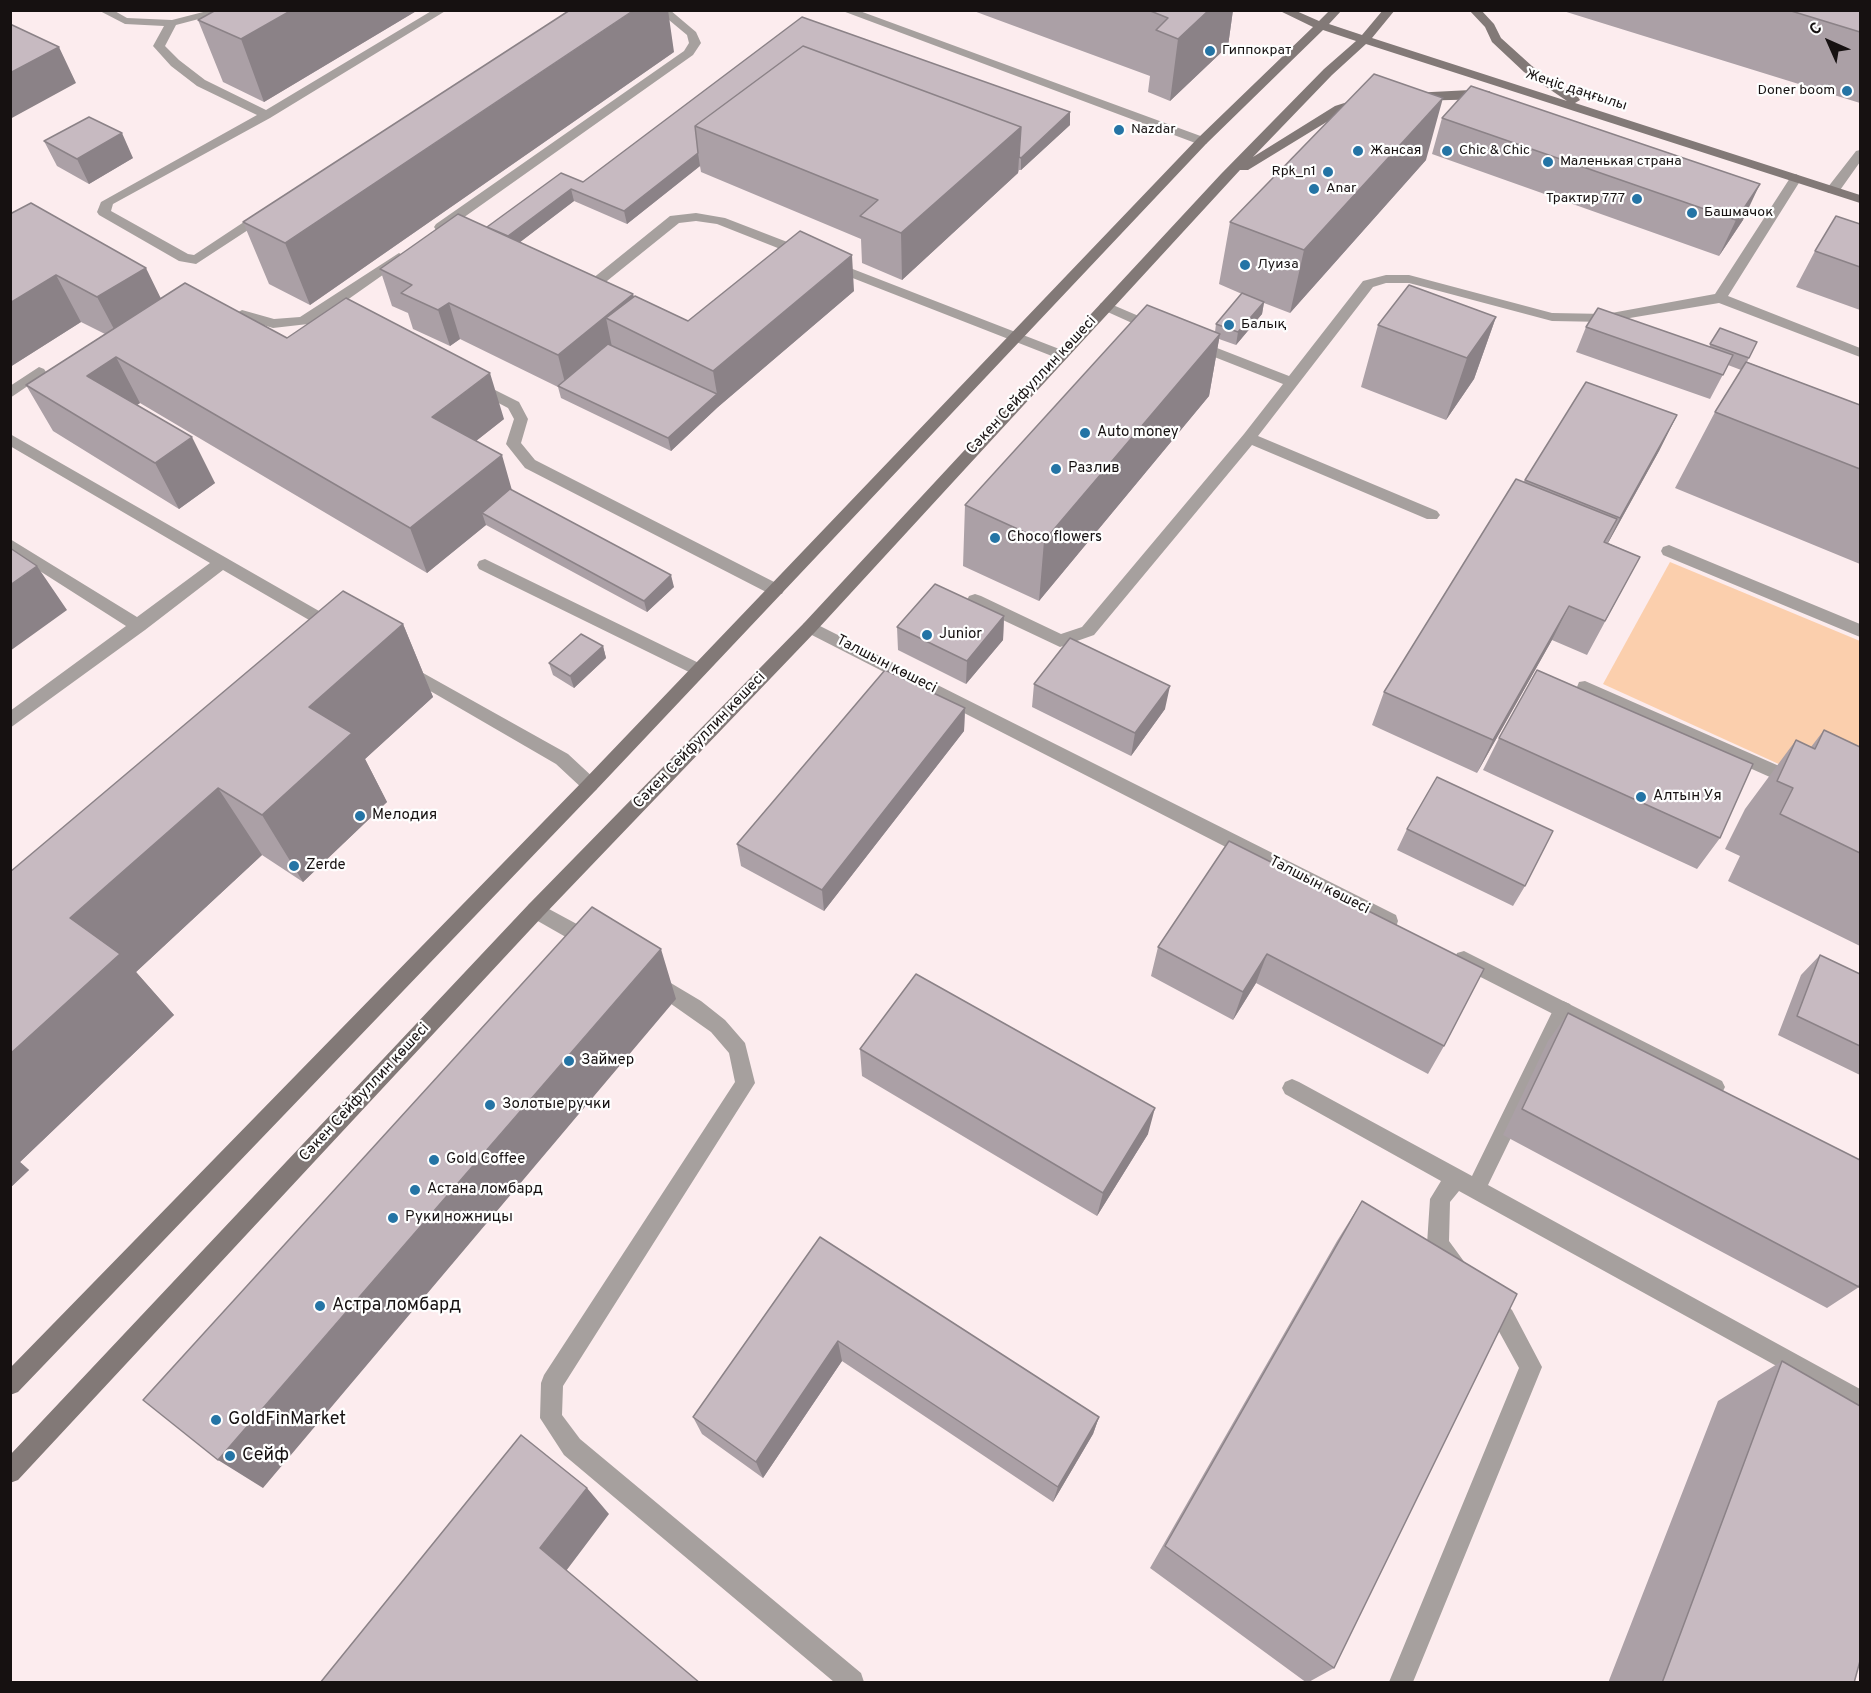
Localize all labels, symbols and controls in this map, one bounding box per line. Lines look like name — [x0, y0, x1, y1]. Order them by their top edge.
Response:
north arrow — [1799, 12, 1859, 72]
text: С — [1806, 19, 1827, 40]
place label: Гиппократ — [1222, 43, 1291, 59]
marker: Гиппократ — [1203, 44, 1217, 58]
street label: Жеңіс даңғылы — [1523, 67, 1629, 115]
place label: Doner boom — [1758, 83, 1835, 99]
marker: Doner boom — [1840, 84, 1854, 98]
place label: Nazdar — [1131, 122, 1176, 138]
marker: Nazdar — [1112, 123, 1126, 137]
place label: Жансая — [1370, 143, 1421, 159]
place label: Chic & Chic — [1459, 143, 1530, 159]
marker: Жансая — [1351, 144, 1365, 158]
marker: Chic & Chic — [1440, 144, 1454, 158]
place label: Маленькая страна — [1560, 154, 1682, 170]
marker: Маленькая страна — [1541, 155, 1555, 169]
place label: Rpk_n1 — [1271, 164, 1316, 180]
marker: Rpk_n1 — [1321, 165, 1335, 179]
place label: Anar — [1326, 181, 1356, 197]
marker: Anar — [1307, 182, 1321, 196]
place label: Трактир 777 — [1546, 191, 1625, 207]
marker: Трактир 777 — [1630, 192, 1644, 206]
place label: Башмачок — [1704, 205, 1773, 221]
marker: Башмачок — [1685, 206, 1699, 220]
place label: Луиза — [1257, 257, 1299, 273]
marker: Луиза — [1238, 258, 1252, 272]
street label: Сәкен Сейфуллин көшесі — [963, 313, 1101, 459]
place label: Балық — [1241, 317, 1287, 333]
marker: Балық — [1222, 318, 1236, 332]
place label: Auto money — [1097, 424, 1179, 442]
marker: Auto money — [1078, 426, 1092, 440]
place label: Разлив — [1068, 460, 1120, 478]
marker: Разлив — [1049, 462, 1063, 476]
place label: Choco flowers — [1007, 529, 1102, 547]
marker: Choco flowers — [988, 531, 1002, 545]
place label: Junior — [939, 626, 982, 644]
marker: Junior — [920, 628, 934, 642]
street label: Талшын көшесі — [833, 632, 939, 698]
street label: Сәкен Сейфуллин көшесі — [630, 669, 770, 813]
place label: Алтын Уя — [1653, 788, 1722, 806]
marker: Алтын Уя — [1634, 790, 1648, 804]
place label: Мелодия — [372, 807, 437, 825]
marker: Мелодия — [353, 809, 367, 823]
street label: Талшын көшесі — [1266, 853, 1372, 919]
place label: Zerde — [306, 857, 346, 875]
marker: Zerde — [287, 859, 301, 873]
street label: Сәкен Сейфуллин көшесі — [296, 1020, 434, 1166]
place label: Займер — [581, 1052, 634, 1070]
marker: Займер — [562, 1054, 576, 1068]
place label: Золотые ручки — [502, 1096, 611, 1114]
marker: Золотые ручки — [483, 1098, 497, 1112]
place label: Gold Coffee — [446, 1151, 525, 1169]
marker: Gold Coffee — [427, 1153, 441, 1167]
place label: Астана ломбард — [427, 1181, 543, 1199]
marker: Астана ломбард — [408, 1183, 422, 1197]
place label: Руки ножницы — [405, 1209, 513, 1227]
marker: Руки ножницы — [386, 1211, 400, 1225]
place label: Астра ломбард — [332, 1295, 461, 1317]
marker: Астра ломбард — [313, 1299, 327, 1313]
place label: GoldFinMarket — [228, 1409, 346, 1431]
marker: GoldFinMarket — [209, 1413, 223, 1427]
place label: Сейф — [242, 1445, 289, 1467]
marker: Сейф — [223, 1449, 237, 1463]

